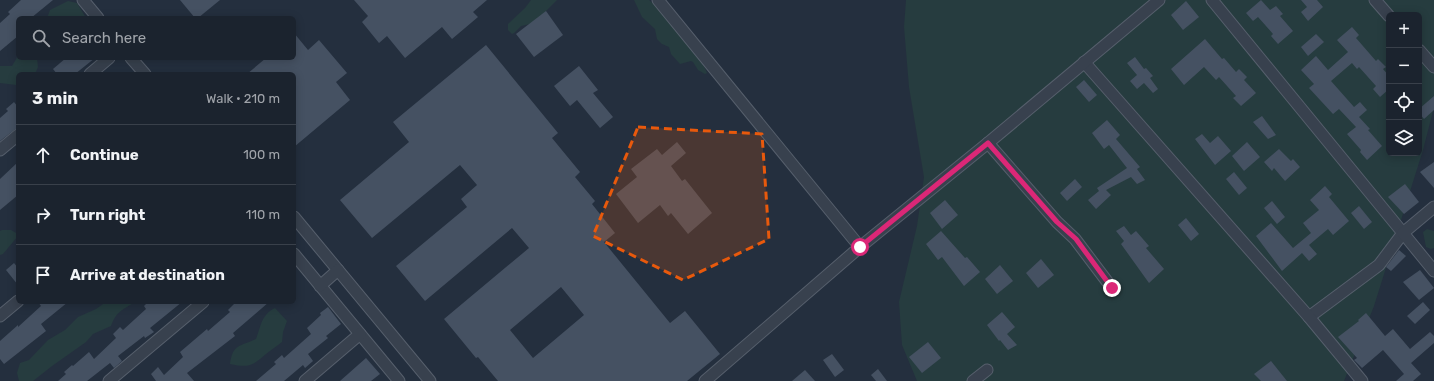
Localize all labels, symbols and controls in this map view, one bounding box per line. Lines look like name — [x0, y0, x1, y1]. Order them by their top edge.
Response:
map controls — [1386, 12, 1422, 156]
button: + — [1386, 12, 1422, 48]
search box — [16, 16, 296, 60]
icon: search — [30, 27, 52, 49]
text: Search here — [62, 29, 146, 47]
button: − — [1386, 48, 1422, 84]
button: locate — [1386, 84, 1422, 120]
text: 3 min — [32, 88, 78, 108]
text: Walk · 210 m — [206, 91, 280, 106]
button: layers — [1386, 120, 1422, 156]
icon: ahead — [32, 144, 54, 166]
text: Continue — [70, 146, 139, 164]
text: 100 m — [243, 147, 280, 162]
icon: right — [32, 204, 54, 226]
text: Turn right — [70, 206, 145, 224]
text: 110 m — [246, 207, 280, 222]
route start — [851, 238, 869, 256]
icon: arrive — [32, 264, 54, 286]
text: Arrive at destination — [70, 266, 225, 284]
route end — [1103, 279, 1121, 297]

